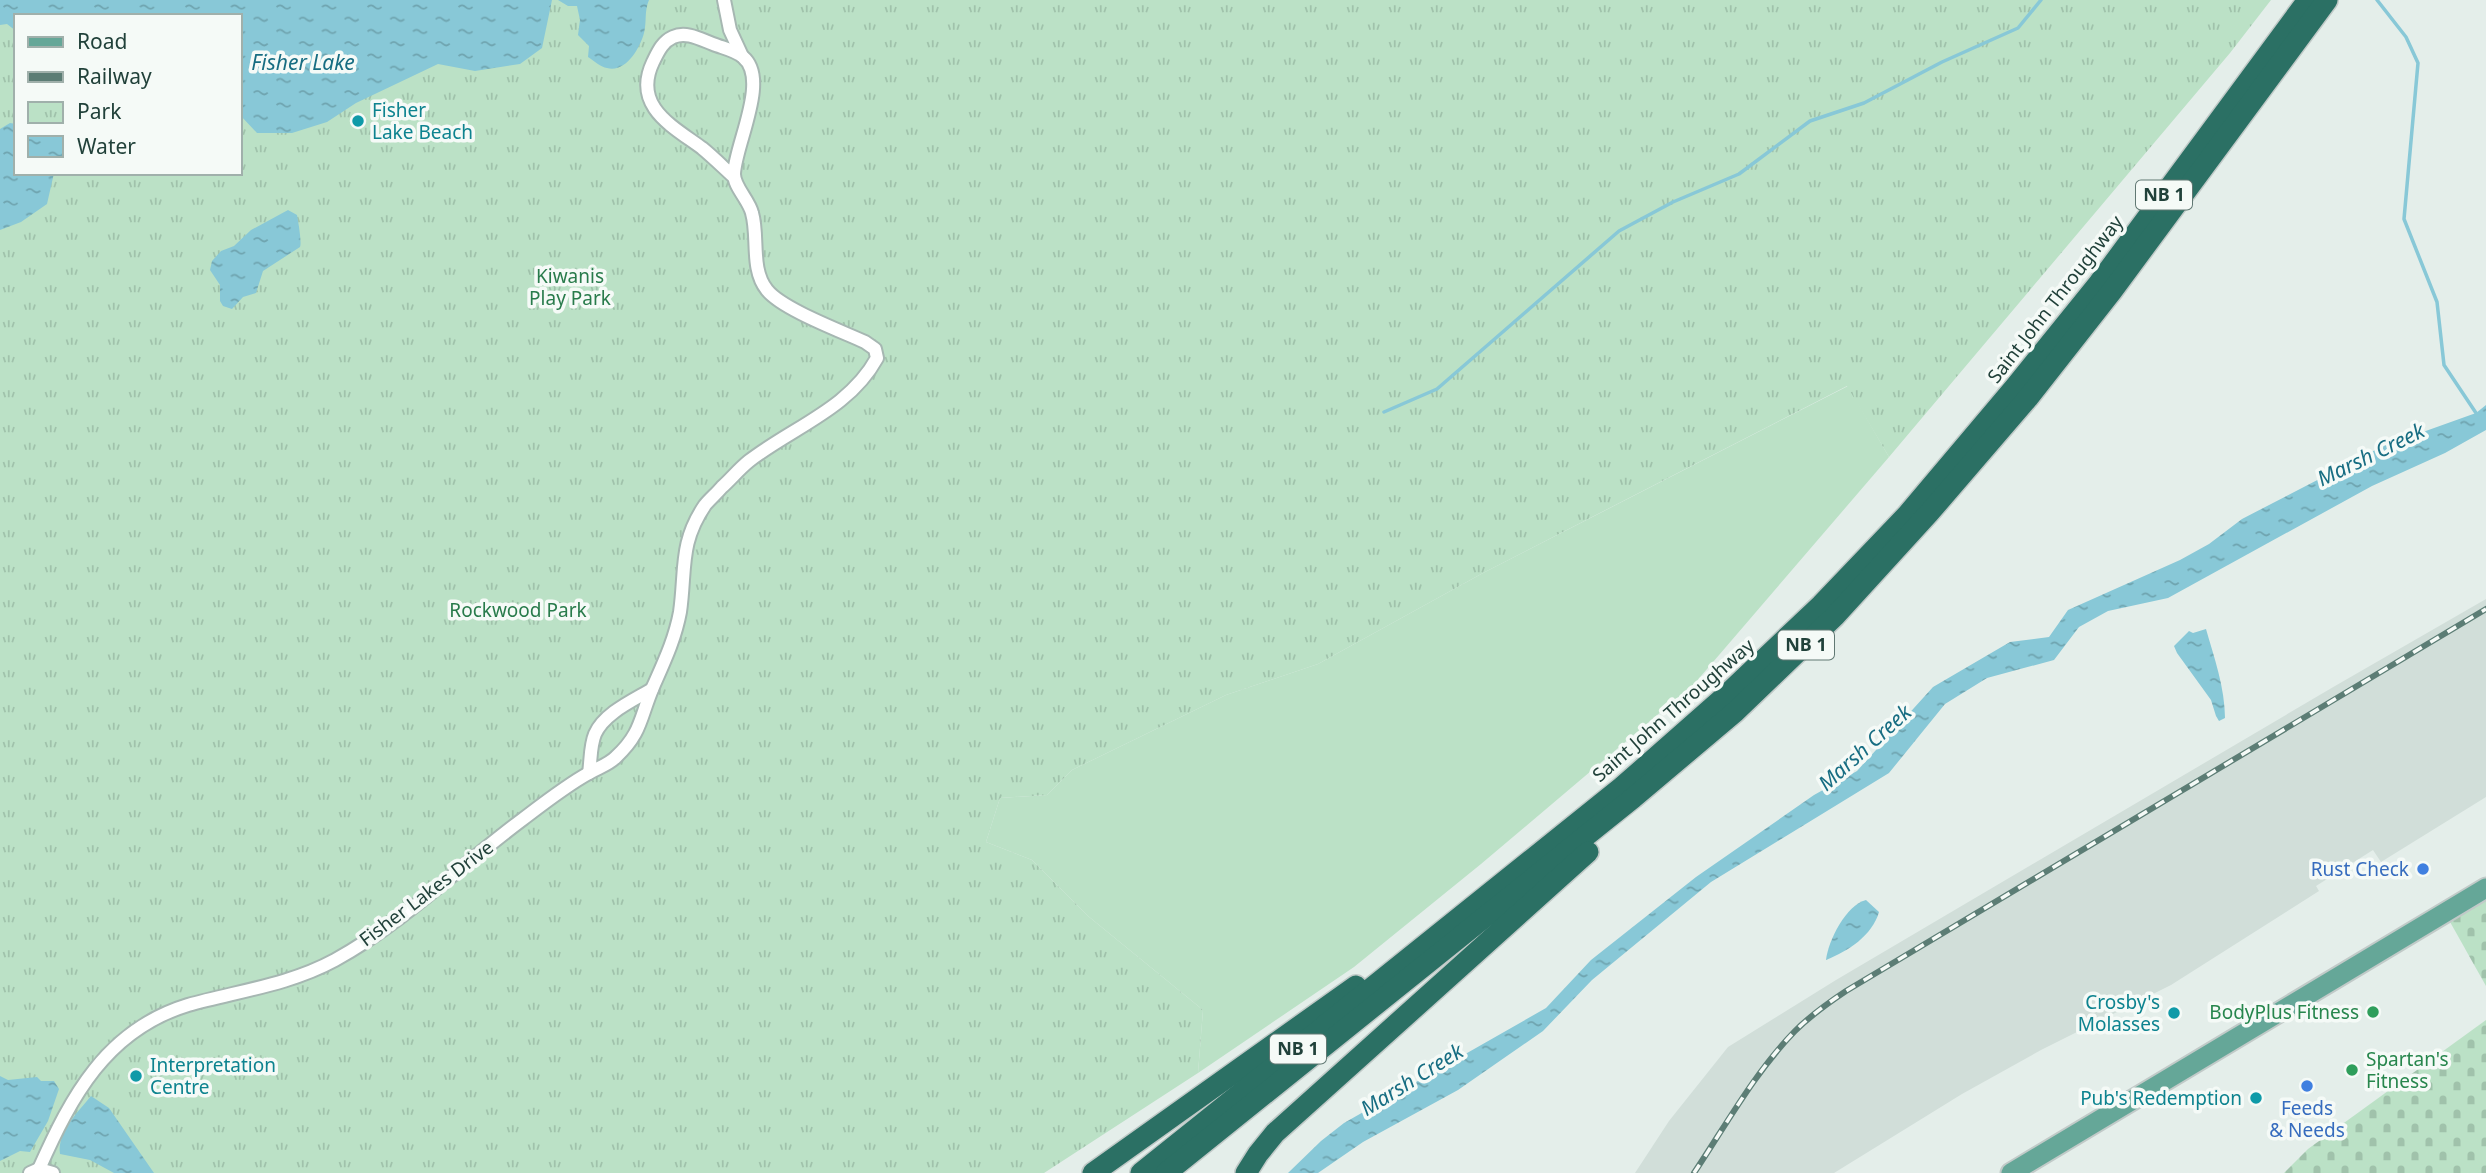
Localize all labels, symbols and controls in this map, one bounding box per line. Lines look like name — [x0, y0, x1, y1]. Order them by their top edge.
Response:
legend — [14, 14, 242, 175]
text: Road — [77, 27, 127, 55]
water label: Fisher Lake — [251, 48, 355, 76]
text: Railway — [77, 62, 152, 90]
text: Park — [77, 97, 122, 125]
place label: Fisher Lake Beach — [372, 97, 473, 145]
marker: Fisher Lake Beach — [350, 113, 366, 129]
text: Water — [77, 132, 136, 160]
road number: NB 1 — [2136, 180, 2192, 210]
street label: Saint John Throughway — [1981, 209, 2129, 388]
park label: Kiwanis Play Park — [529, 263, 611, 311]
water label: Marsh Creek — [2312, 415, 2430, 492]
park label: Rockwood Park — [449, 597, 587, 623]
road number: NB 1 — [1778, 630, 1834, 660]
street label: Saint John Throughway — [1587, 632, 1760, 788]
water label: Marsh Creek — [1812, 697, 1918, 797]
street label: Fisher Lakes Drive — [354, 834, 498, 952]
place label: Rust Check — [2311, 856, 2409, 882]
marker: Rust Check — [2415, 861, 2431, 877]
place label: Crosby's Molasses — [2078, 989, 2160, 1037]
place label: BodyPlus Fitness — [2209, 999, 2359, 1025]
marker: BodyPlus Fitness — [2365, 1004, 2381, 1020]
marker: Crosby's Molasses — [2166, 1005, 2182, 1021]
road number: NB 1 — [1270, 1034, 1326, 1064]
water label: Marsh Creek — [1355, 1036, 1470, 1122]
place label: Spartan's Fitness — [2366, 1046, 2449, 1094]
place label: Interpretation Centre — [150, 1052, 276, 1100]
marker: Spartan's Fitness — [2344, 1062, 2360, 1078]
marker: Interpretation Centre — [128, 1068, 144, 1084]
marker: Feeds & Needs — [2299, 1078, 2315, 1094]
place label: Pub's Redemption — [2080, 1085, 2242, 1111]
marker: Pub's Redemption — [2248, 1090, 2264, 1106]
place label: Feeds & Needs — [2269, 1095, 2345, 1143]

